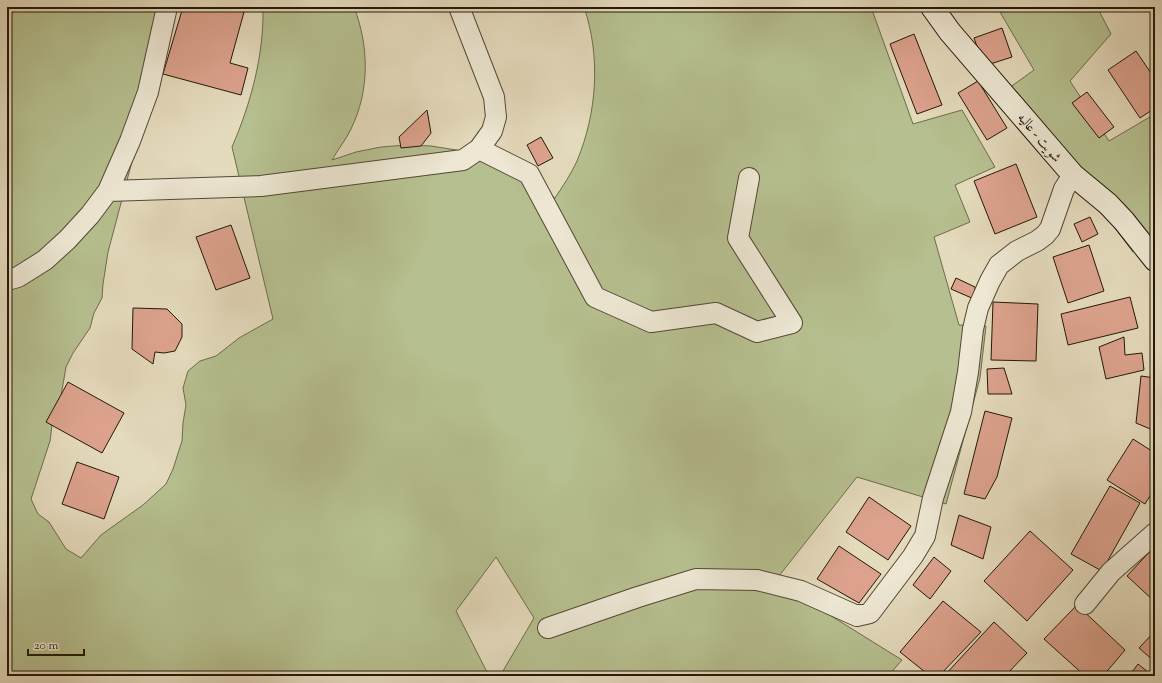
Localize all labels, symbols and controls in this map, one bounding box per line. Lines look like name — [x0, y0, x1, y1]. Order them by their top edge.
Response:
street label: شويت - عاليه — [1012, 109, 1065, 168]
scale bar — [28, 631, 84, 657]
text: 20 m — [34, 637, 59, 655]

